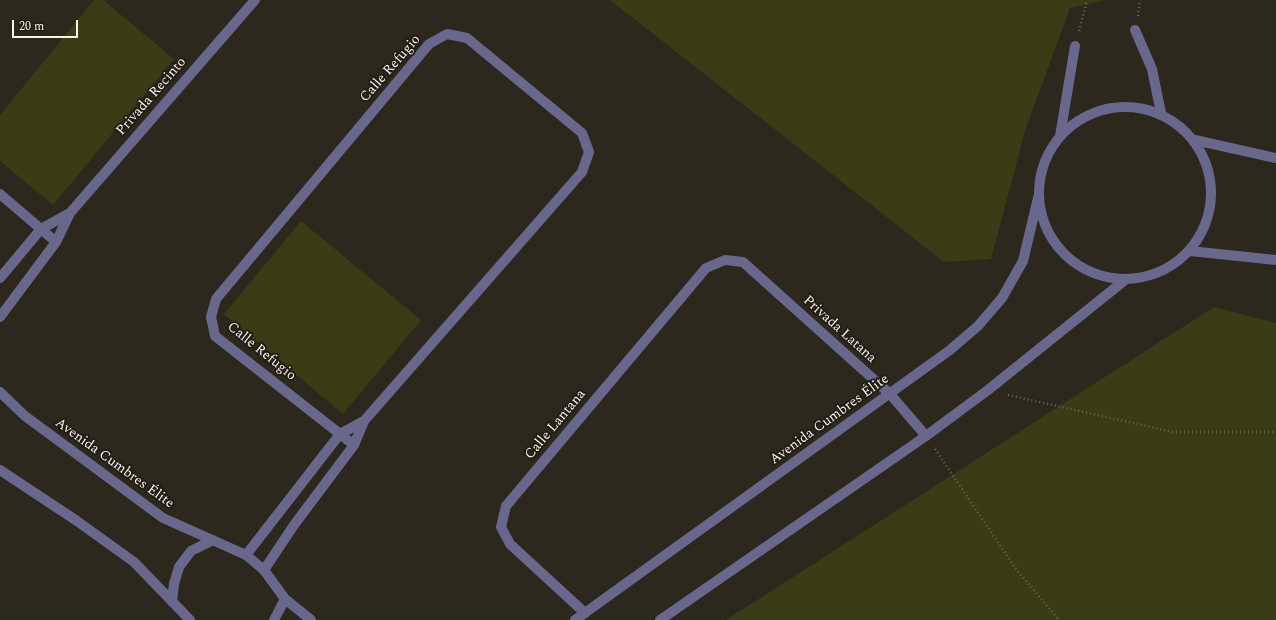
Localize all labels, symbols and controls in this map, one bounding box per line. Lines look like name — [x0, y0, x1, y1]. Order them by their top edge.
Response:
scale bar — [14, 12, 80, 38]
text: 20 m — [19, 17, 44, 36]
street label: Calle Refugio — [357, 32, 425, 106]
street label: Privada Recinto — [113, 54, 191, 140]
street label: Privada Latana — [799, 293, 879, 367]
street label: Calle Refugio — [223, 319, 299, 385]
street label: Avenida Cumbres Élite — [767, 371, 893, 469]
street label: Calle Lantana — [522, 387, 590, 463]
street label: Avenida Cumbres Élite — [51, 415, 177, 513]

